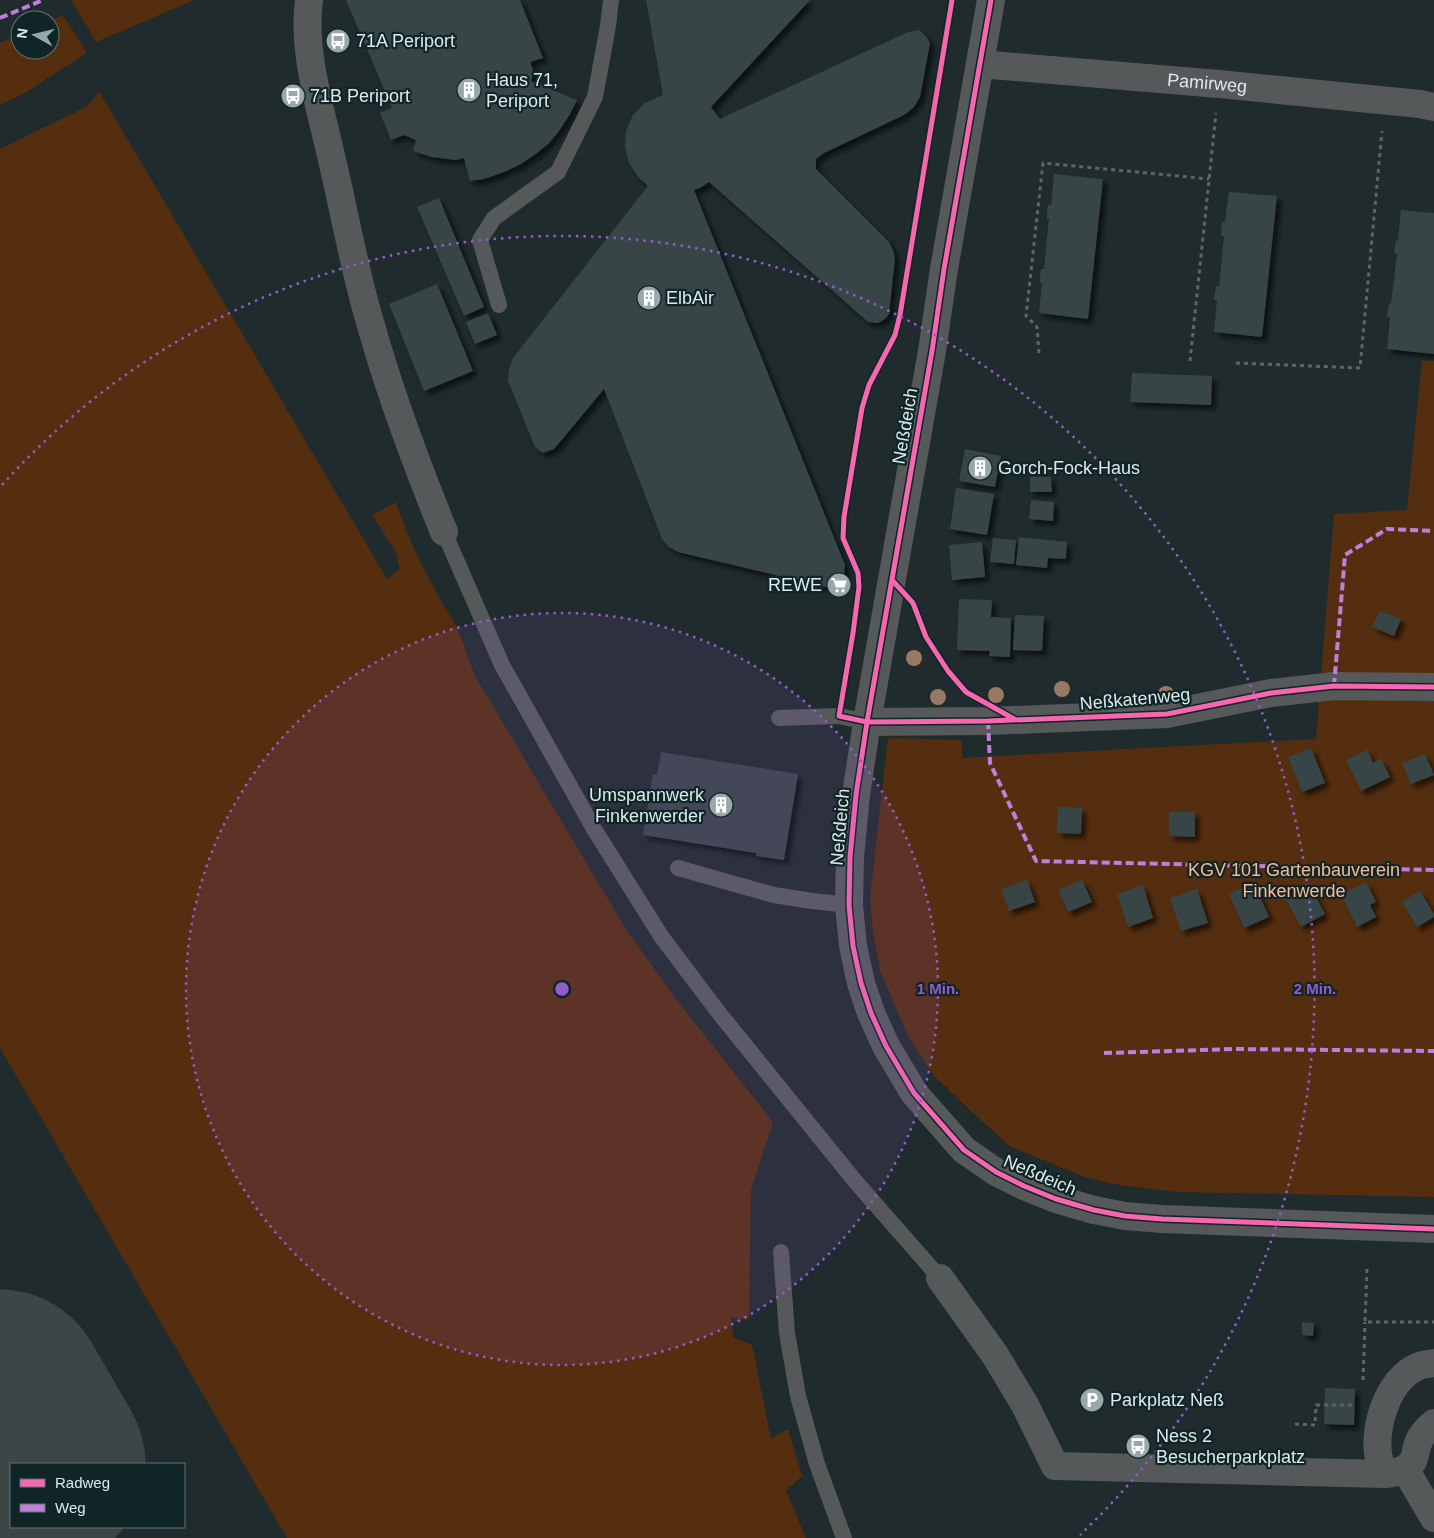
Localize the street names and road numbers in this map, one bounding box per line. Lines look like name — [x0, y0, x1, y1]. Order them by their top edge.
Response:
street label: Pamirweg — [1166, 70, 1248, 97]
street label: Neßdeich — [888, 386, 922, 466]
street label: Neßkatenweg — [1079, 684, 1191, 714]
street label: Neßdeich — [827, 788, 853, 866]
street label: Neßdeich — [1001, 1151, 1079, 1199]

